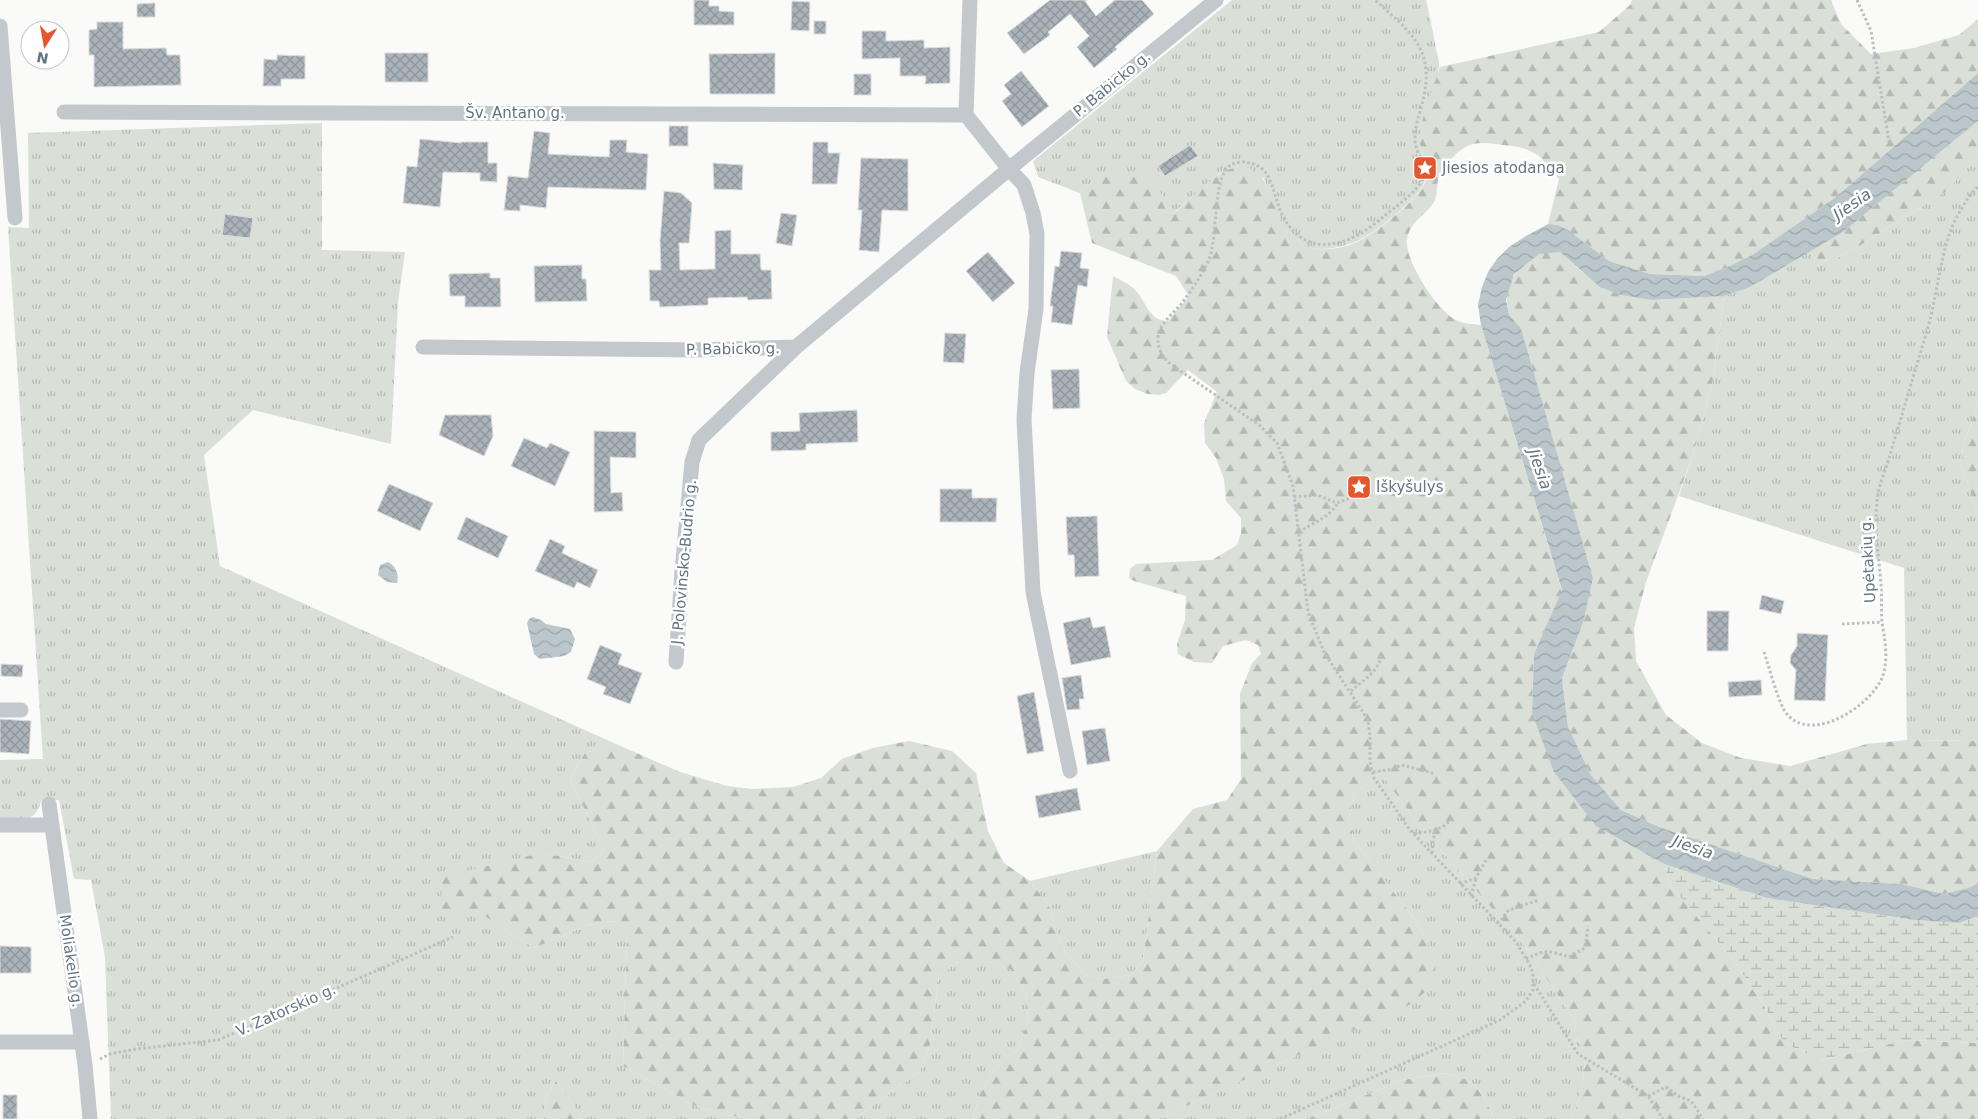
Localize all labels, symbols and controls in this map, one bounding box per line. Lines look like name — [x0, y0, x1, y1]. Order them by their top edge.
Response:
north arrow — [20, 20, 70, 70]
street label: P. Babicko g. — [1070, 47, 1154, 121]
text: N — [35, 49, 50, 67]
street label: Šv. Antano g. — [465, 103, 565, 122]
place icon: Jiesios atodanga — [1412, 155, 1438, 181]
place label: Jiesios atodanga — [1441, 159, 1565, 177]
water label: Jiesia — [1827, 184, 1874, 225]
street label: P. Babicko g. — [686, 339, 780, 359]
water label: Jiesia — [1523, 443, 1556, 492]
place icon: Iškyšulys — [1346, 474, 1372, 500]
place label: Iškyšulys — [1376, 478, 1444, 496]
street label: J. Polovinsko-Budrio g. — [668, 479, 700, 646]
street label: Upėtakių g. — [1857, 516, 1879, 604]
water label: Jiesia — [1667, 830, 1716, 863]
street label: Moliakelio g. — [56, 913, 86, 1009]
street label: V. Zatorskio g. — [233, 980, 339, 1040]

